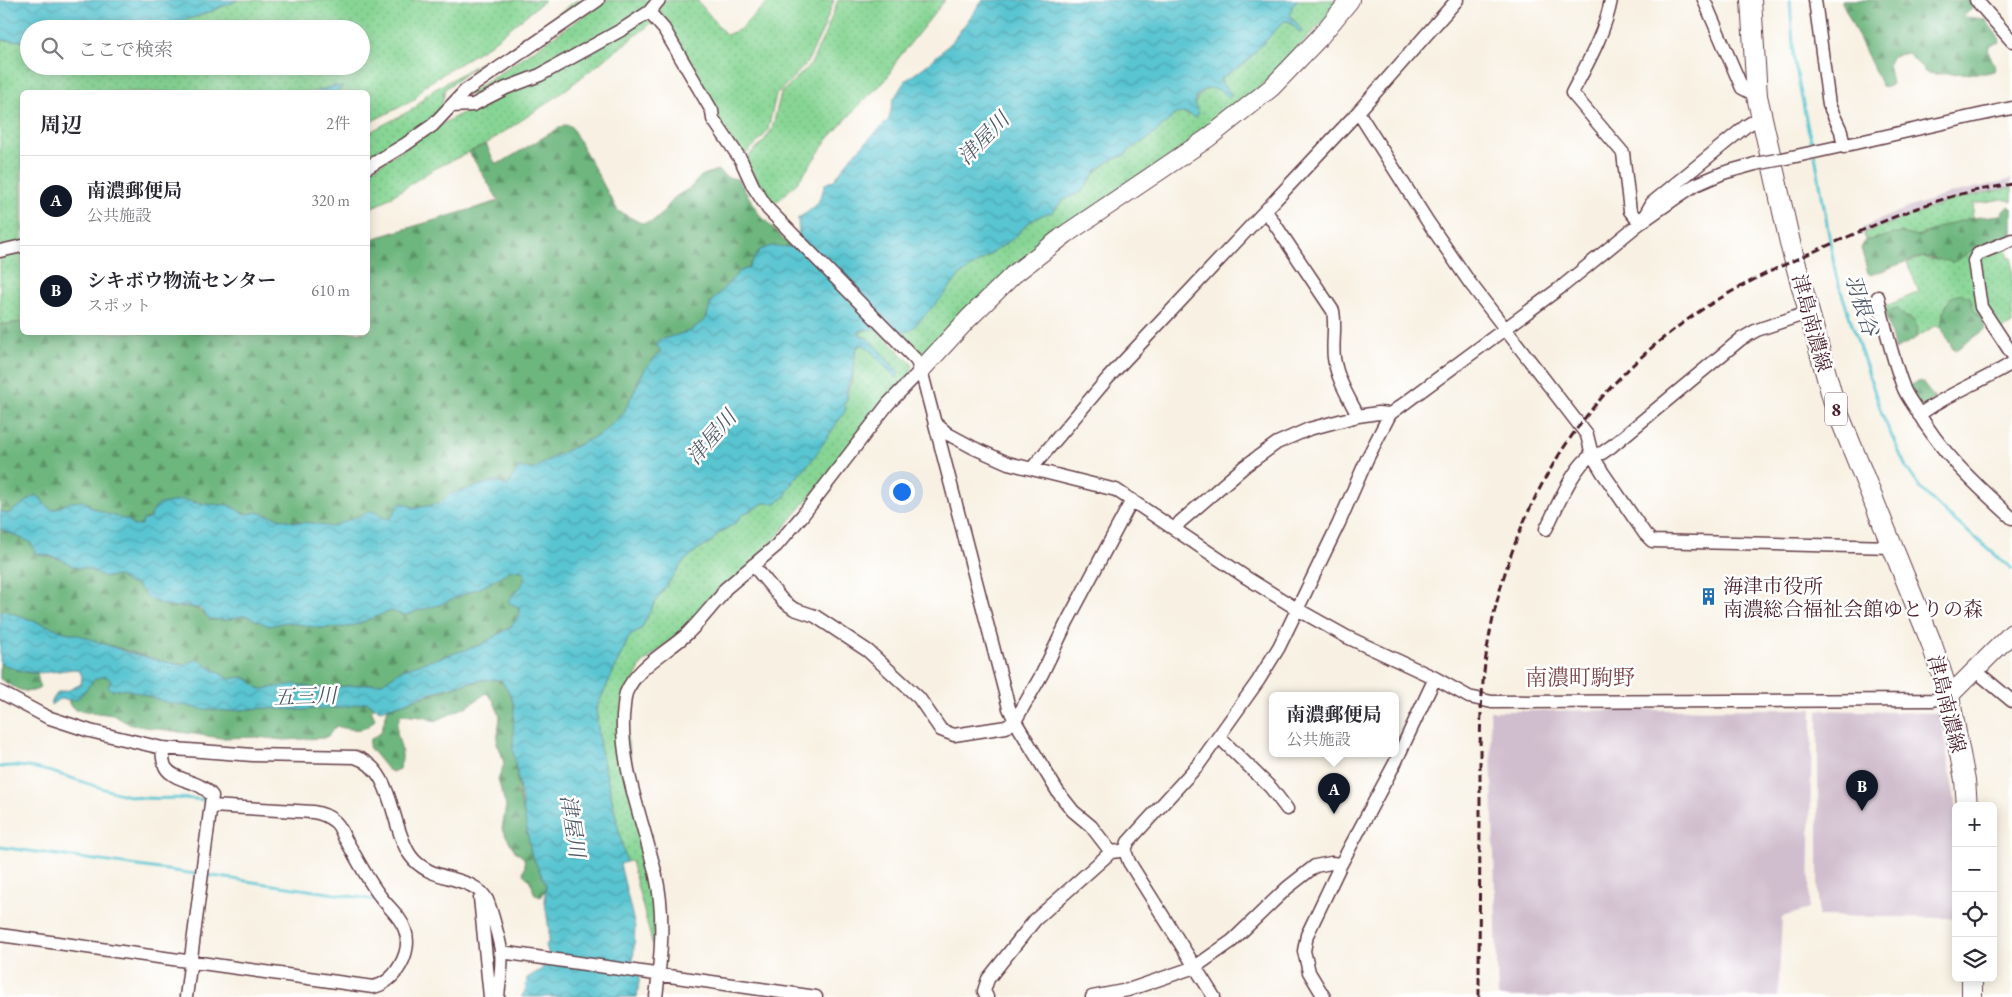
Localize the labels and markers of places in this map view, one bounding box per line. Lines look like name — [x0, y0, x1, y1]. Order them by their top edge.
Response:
place label: 海津市役所 南濃総合福祉会館ゆとりの森 — [1723, 573, 1983, 622]
building icon: 海津市役所 南濃総合福祉会館ゆとりの森 — [1699, 587, 1719, 607]
pin: B — [1846, 770, 1878, 811]
pin: A — [1318, 773, 1350, 814]

